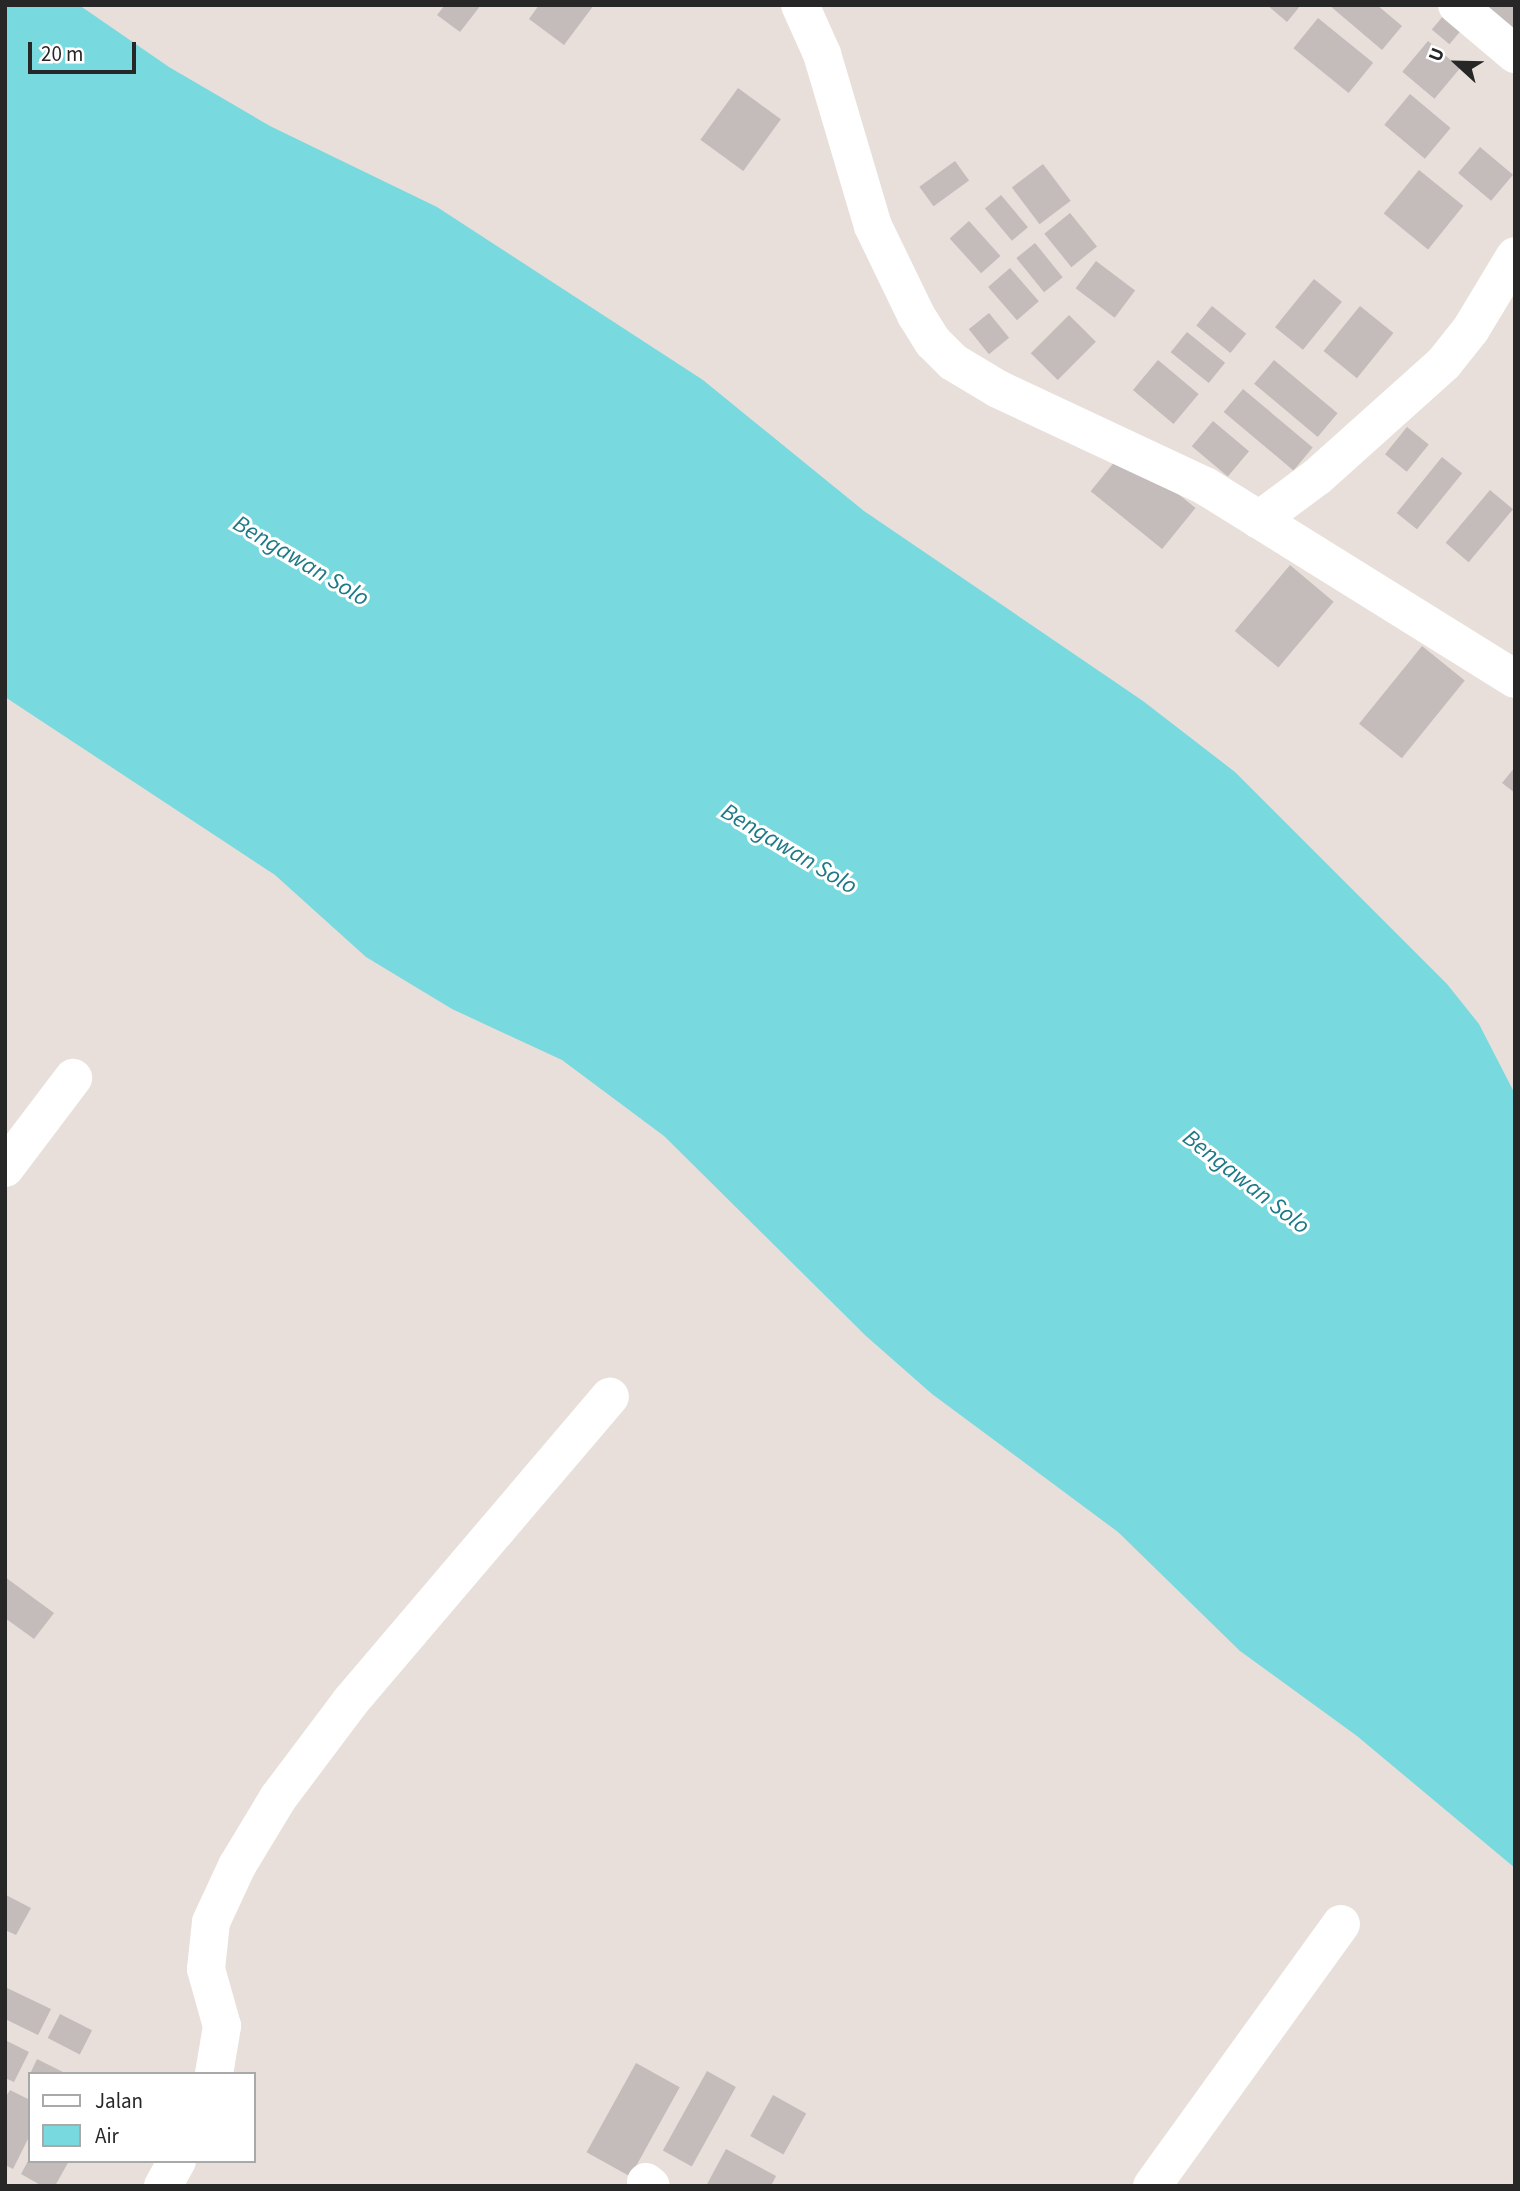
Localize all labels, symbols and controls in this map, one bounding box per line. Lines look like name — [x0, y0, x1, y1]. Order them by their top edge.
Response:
scale bar — [32, 28, 140, 72]
north arrow — [1422, 28, 1492, 98]
text: 20 m — [41, 39, 83, 69]
text: U — [1422, 44, 1452, 66]
water label: Bengawan Solo — [228, 509, 374, 613]
water label: Bengawan Solo — [716, 797, 862, 901]
water label: Bengawan Solo — [1177, 1123, 1315, 1241]
legend — [28, 2072, 256, 2163]
text: Jalan — [95, 2086, 143, 2116]
text: Air — [95, 2121, 119, 2151]

